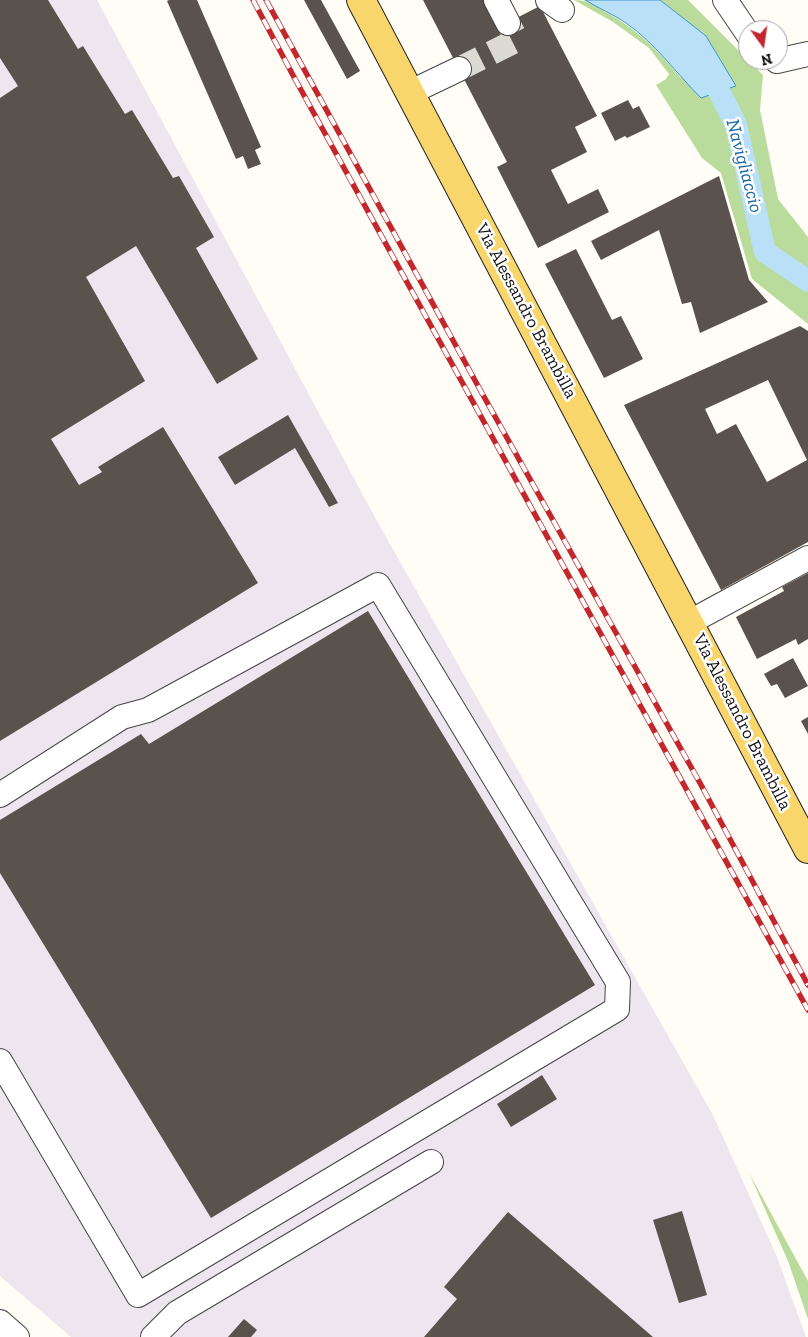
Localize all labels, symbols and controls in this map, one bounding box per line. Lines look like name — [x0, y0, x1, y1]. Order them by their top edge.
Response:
north arrow — [738, 20, 788, 70]
text: N — [759, 50, 774, 69]
water label: Navigliaccio — [721, 117, 767, 215]
street label: Via Alessandro Brambilla — [471, 220, 581, 402]
street label: Via Alessandro Brambilla — [688, 630, 796, 814]

